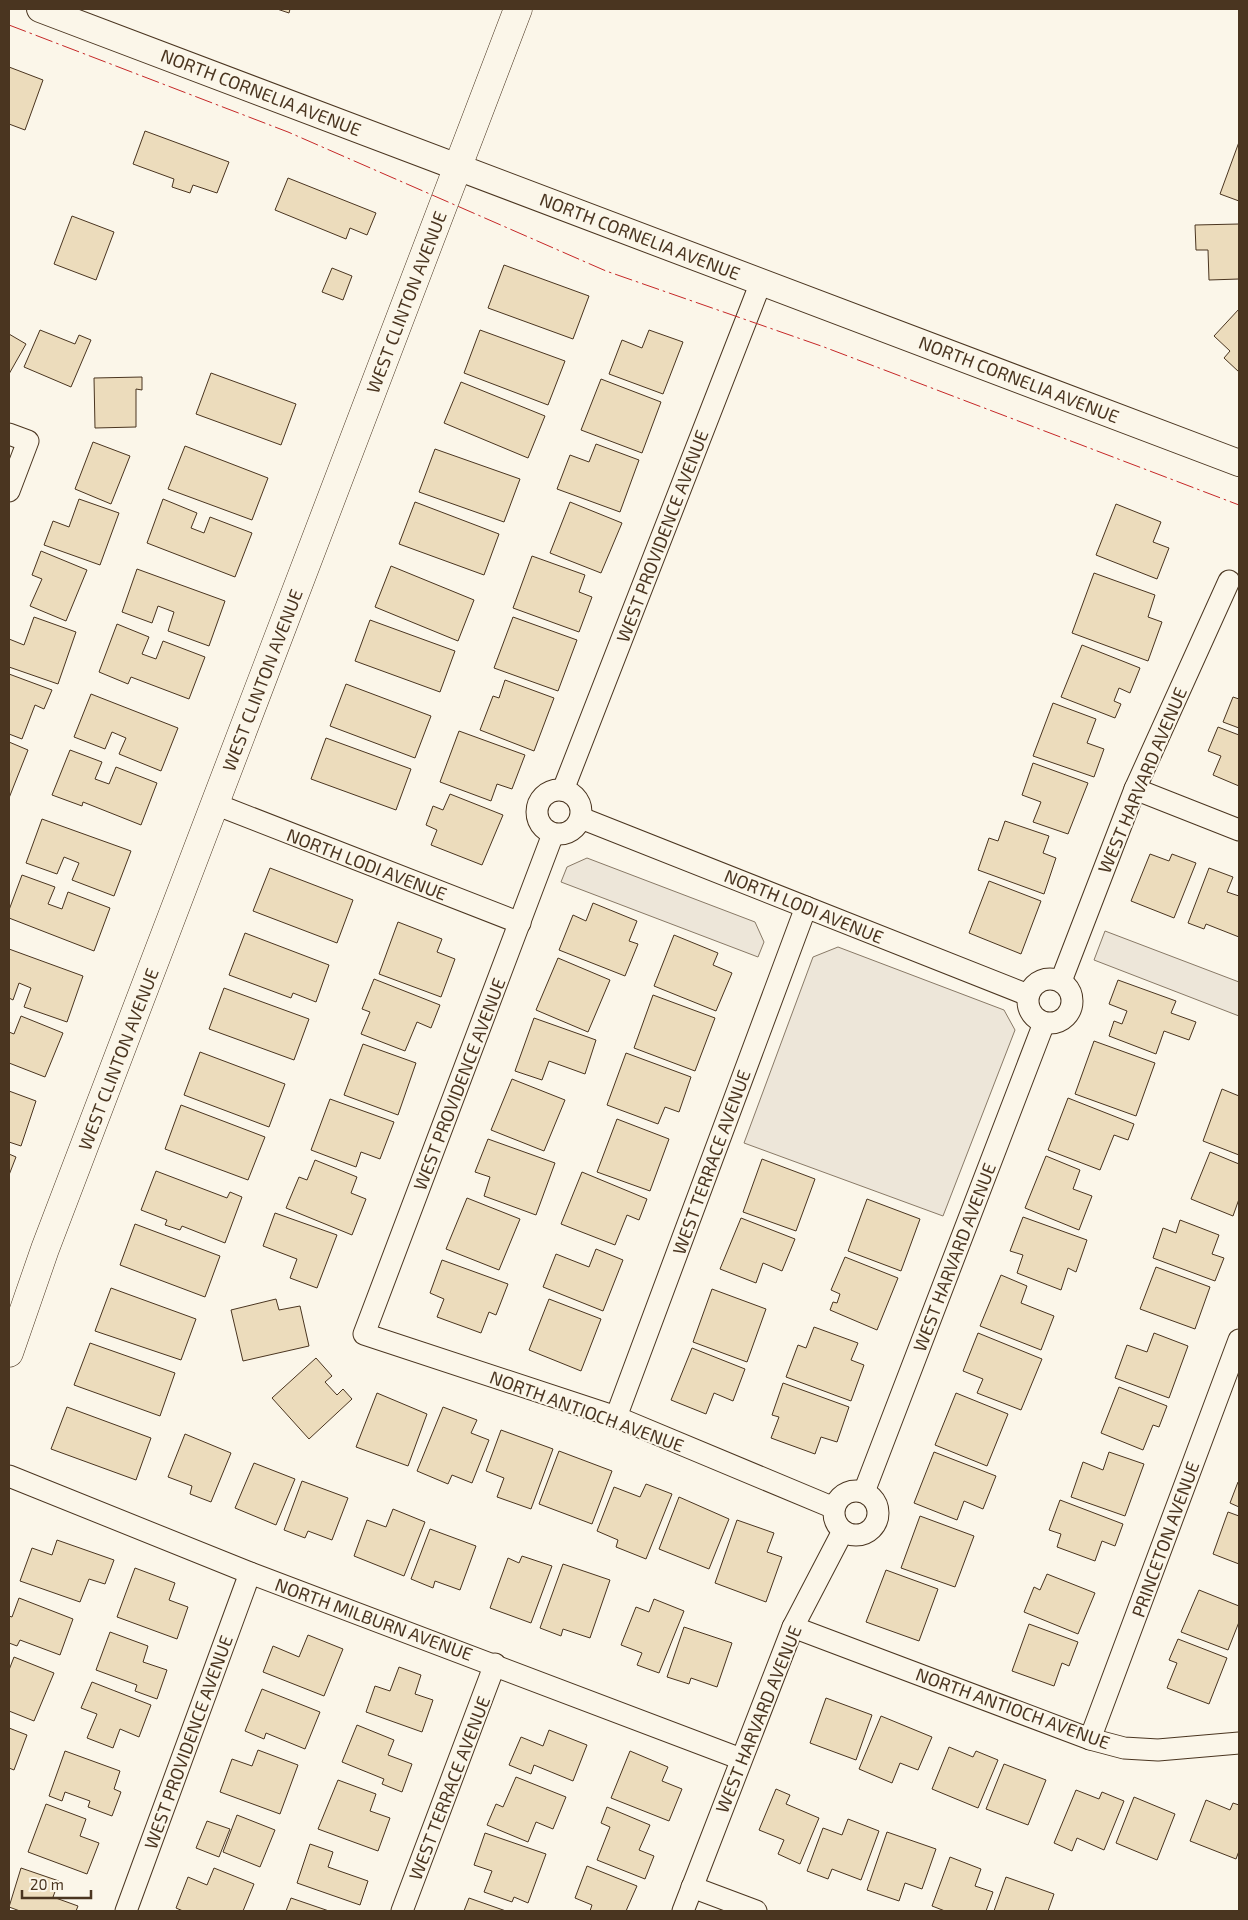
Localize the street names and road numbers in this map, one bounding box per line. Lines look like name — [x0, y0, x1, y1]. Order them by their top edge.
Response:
street label: NORTH CORNELIA AVENUE — [158, 44, 364, 140]
street label: NORTH CORNELIA AVENUE — [537, 188, 743, 284]
street label: WEST CLINTON AVENUE — [361, 208, 451, 396]
street label: NORTH CORNELIA AVENUE — [916, 331, 1122, 427]
street label: WEST PROVIDENCE AVENUE — [611, 427, 713, 645]
street label: WEST CLINTON AVENUE — [217, 586, 307, 774]
street label: WEST HARVARD AVENUE — [1093, 684, 1191, 876]
street label: NORTH LODI AVENUE — [284, 823, 450, 905]
street label: NORTH LODI AVENUE — [721, 864, 887, 948]
street label: WEST CLINTON AVENUE — [73, 965, 163, 1153]
street label: WEST PROVIDENCE AVENUE — [408, 975, 510, 1193]
street label: WEST TERRACE AVENUE — [667, 1067, 755, 1257]
street label: WEST HARVARD AVENUE — [908, 1160, 1000, 1354]
street label: NORTH ANTIOCH AVENUE — [487, 1366, 687, 1456]
street label: PRINCETON AVENUE — [1127, 1458, 1203, 1620]
street label: NORTH MILBURN AVENUE — [272, 1573, 476, 1665]
street label: WEST HARVARD AVENUE — [710, 1622, 806, 1816]
street label: WEST PROVIDENCE AVENUE — [139, 1632, 237, 1852]
street label: NORTH ANTIOCH AVENUE — [913, 1663, 1113, 1753]
street label: WEST TERRACE AVENUE — [404, 1693, 494, 1883]

